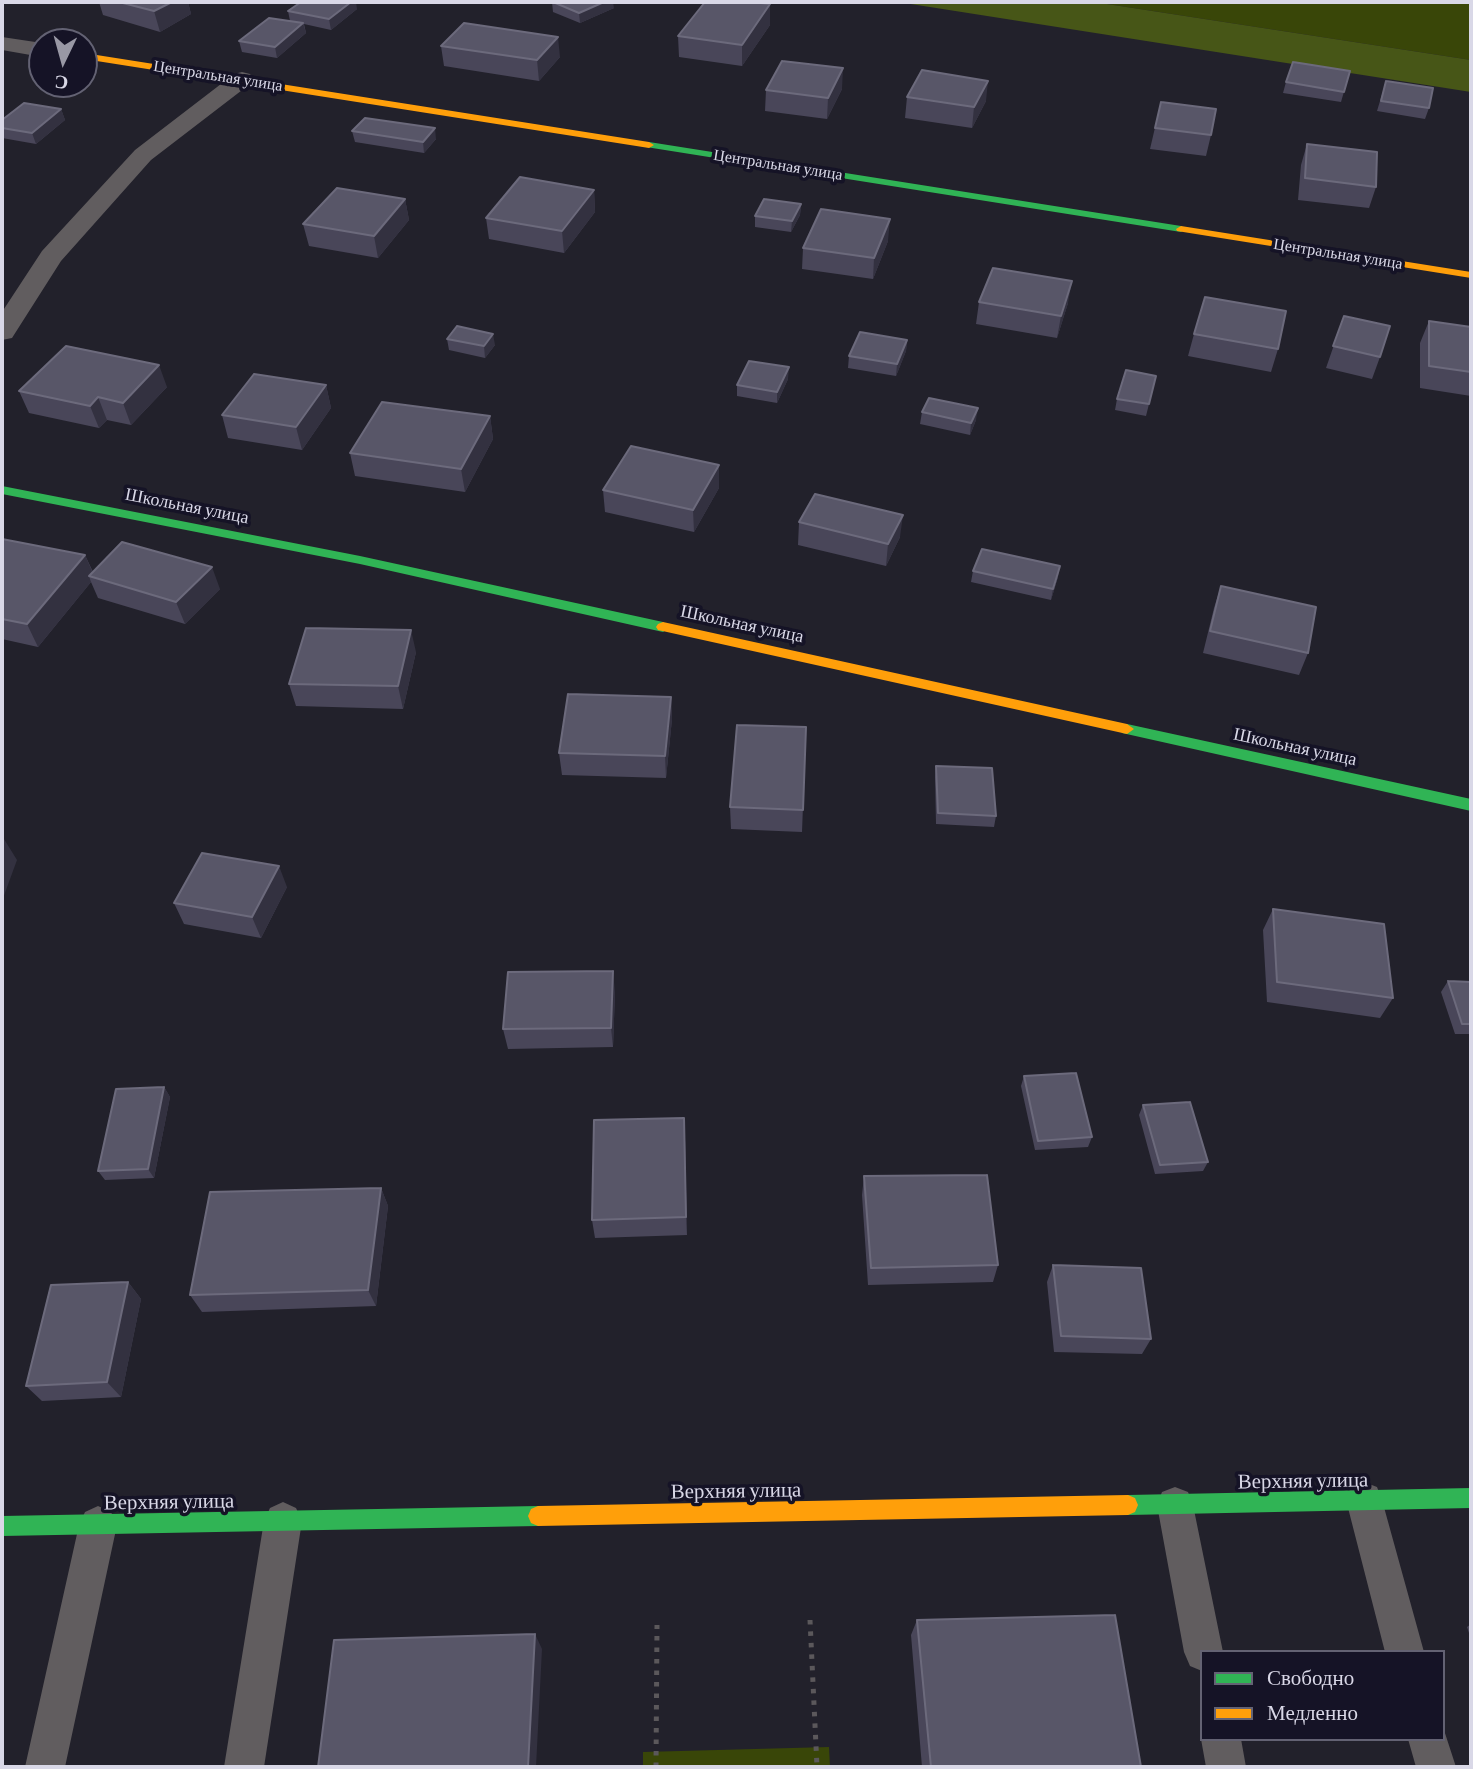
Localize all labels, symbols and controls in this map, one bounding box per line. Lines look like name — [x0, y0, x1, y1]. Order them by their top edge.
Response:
north arrow — [28, 28, 98, 98]
street label: Центральная улица — [152, 56, 284, 96]
text: С — [54, 71, 69, 93]
street label: Центральная улица — [712, 145, 844, 185]
street label: Центральная улица — [1272, 234, 1404, 274]
street label: Школьная улица — [123, 483, 251, 529]
street label: Школьная улица — [678, 600, 806, 648]
street label: Школьная улица — [1231, 723, 1359, 771]
street label: Верхняя улица — [1237, 1467, 1369, 1495]
street label: Верхняя улица — [670, 1477, 802, 1505]
street label: Верхняя улица — [103, 1488, 235, 1516]
legend — [1200, 1650, 1445, 1741]
text: Свободно — [1267, 1666, 1354, 1690]
text: Медленно — [1267, 1701, 1358, 1725]

